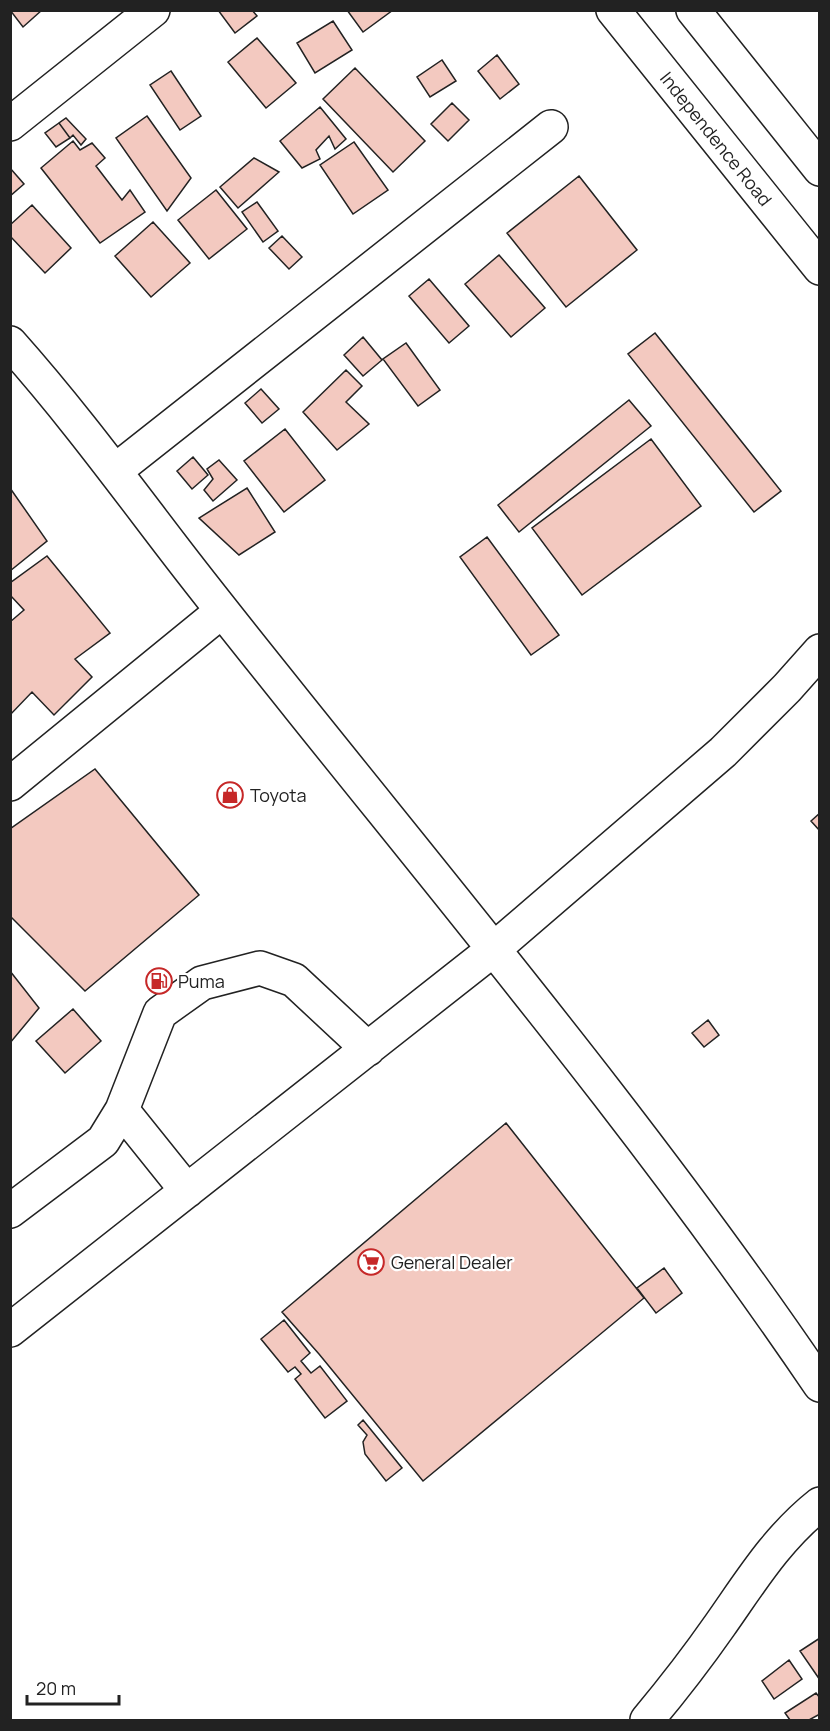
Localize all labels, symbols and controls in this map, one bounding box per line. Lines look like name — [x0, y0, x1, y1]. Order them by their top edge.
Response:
street label: Independence Road — [655, 67, 777, 211]
shop icon: Toyota — [215, 780, 245, 810]
place label: Toyota — [250, 783, 307, 807]
fuel station icon: Puma — [144, 966, 174, 996]
place label: Puma — [178, 969, 225, 993]
supermarket icon: General Dealer — [356, 1247, 386, 1277]
place label: General Dealer — [391, 1250, 513, 1274]
scale bar — [27, 1668, 118, 1706]
text: 20 m — [36, 1676, 76, 1700]

